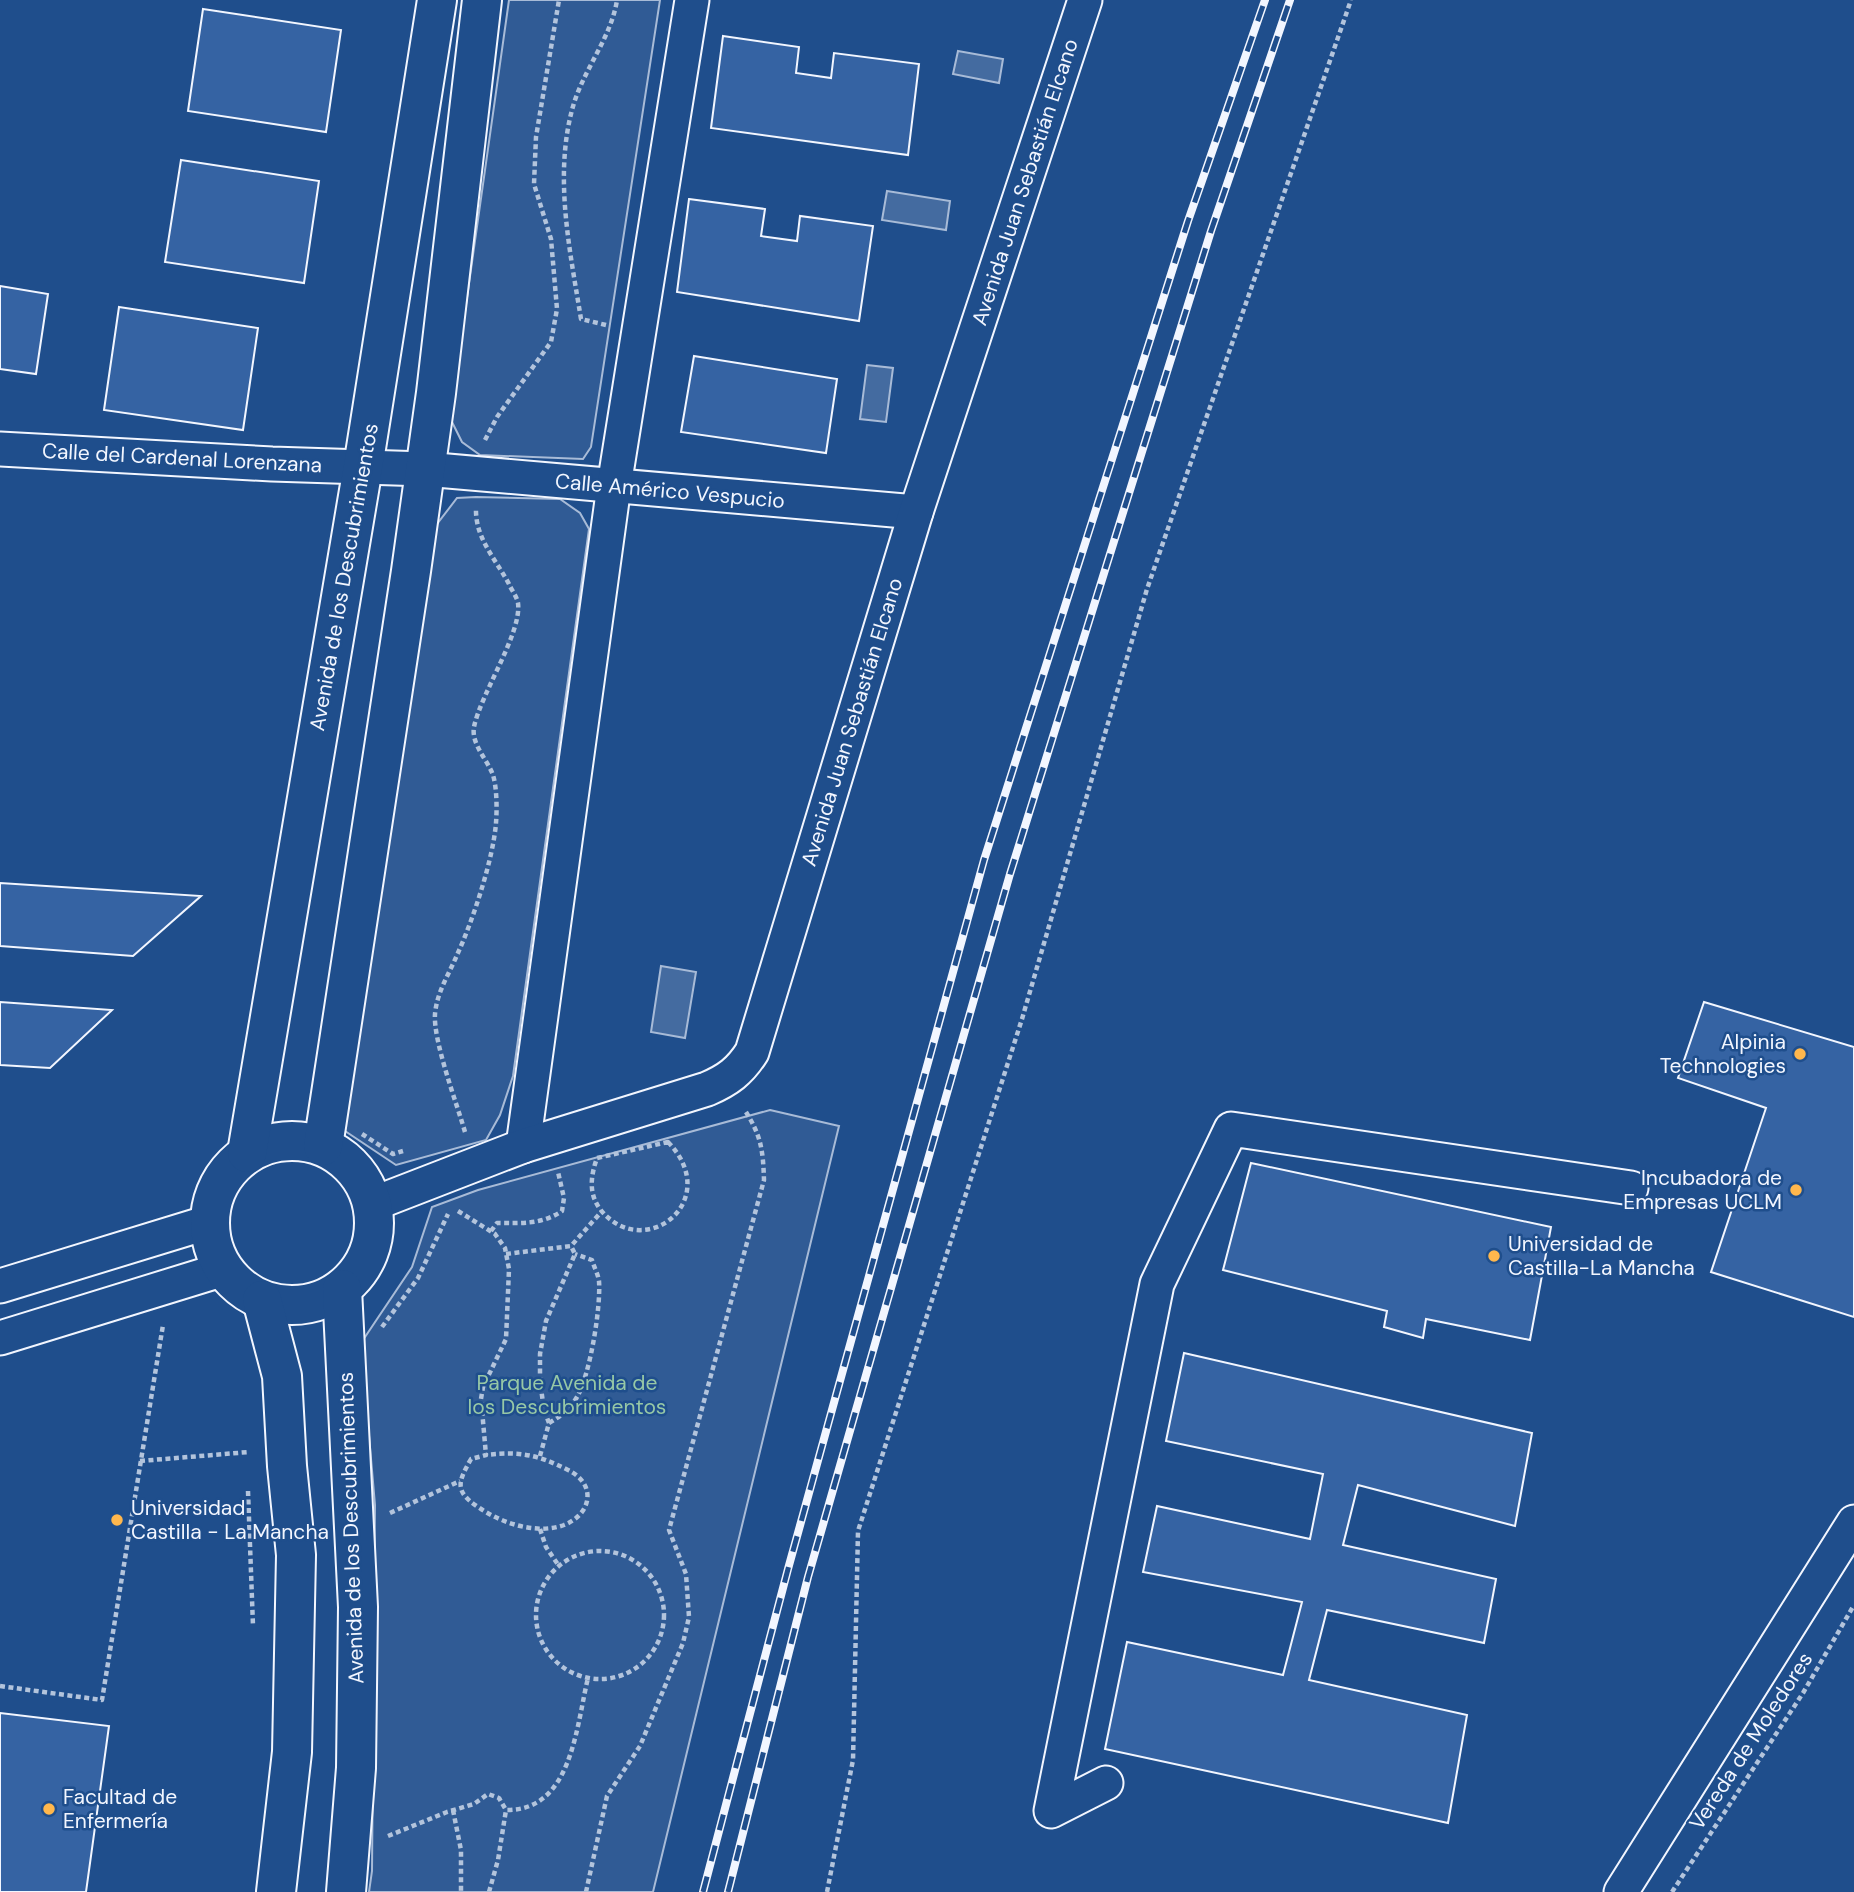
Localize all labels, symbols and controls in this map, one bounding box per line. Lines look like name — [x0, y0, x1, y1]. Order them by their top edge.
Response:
street label: Avenida Juan Sebastián Elcano — [965, 35, 1085, 329]
street label: Avenida de los Descubrimientos — [303, 421, 385, 733]
street label: Calle del Cardenal Lorenzana — [41, 437, 323, 479]
street label: Calle Américo Vespucio — [554, 467, 786, 515]
street label: Avenida Juan Sebastián Elcano — [795, 575, 909, 869]
place label: Alpinia Technologies — [1660, 1028, 1786, 1080]
marker: Alpinia Technologies — [1792, 1046, 1808, 1062]
place label: Incubadora de Empresas UCLM — [1623, 1164, 1782, 1216]
marker: Incubadora de Empresas UCLM — [1788, 1182, 1804, 1198]
place label: Universidad de Castilla-La Mancha — [1508, 1230, 1695, 1282]
marker: Universidad de Castilla-La Mancha — [1486, 1248, 1502, 1264]
park label: Parque Avenida de los Descubrimientos — [468, 1369, 666, 1421]
street label: Avenida de los Descubrimientos — [332, 1372, 370, 1684]
place label: Universidad Castilla - La Mancha — [131, 1494, 329, 1546]
marker: Universidad Castilla - La Mancha — [109, 1512, 125, 1528]
street label: Vereda de Moledores — [1683, 1647, 1819, 1835]
place label: Facultad de Enfermería — [63, 1783, 177, 1835]
marker: Facultad de Enfermería — [41, 1801, 57, 1817]

